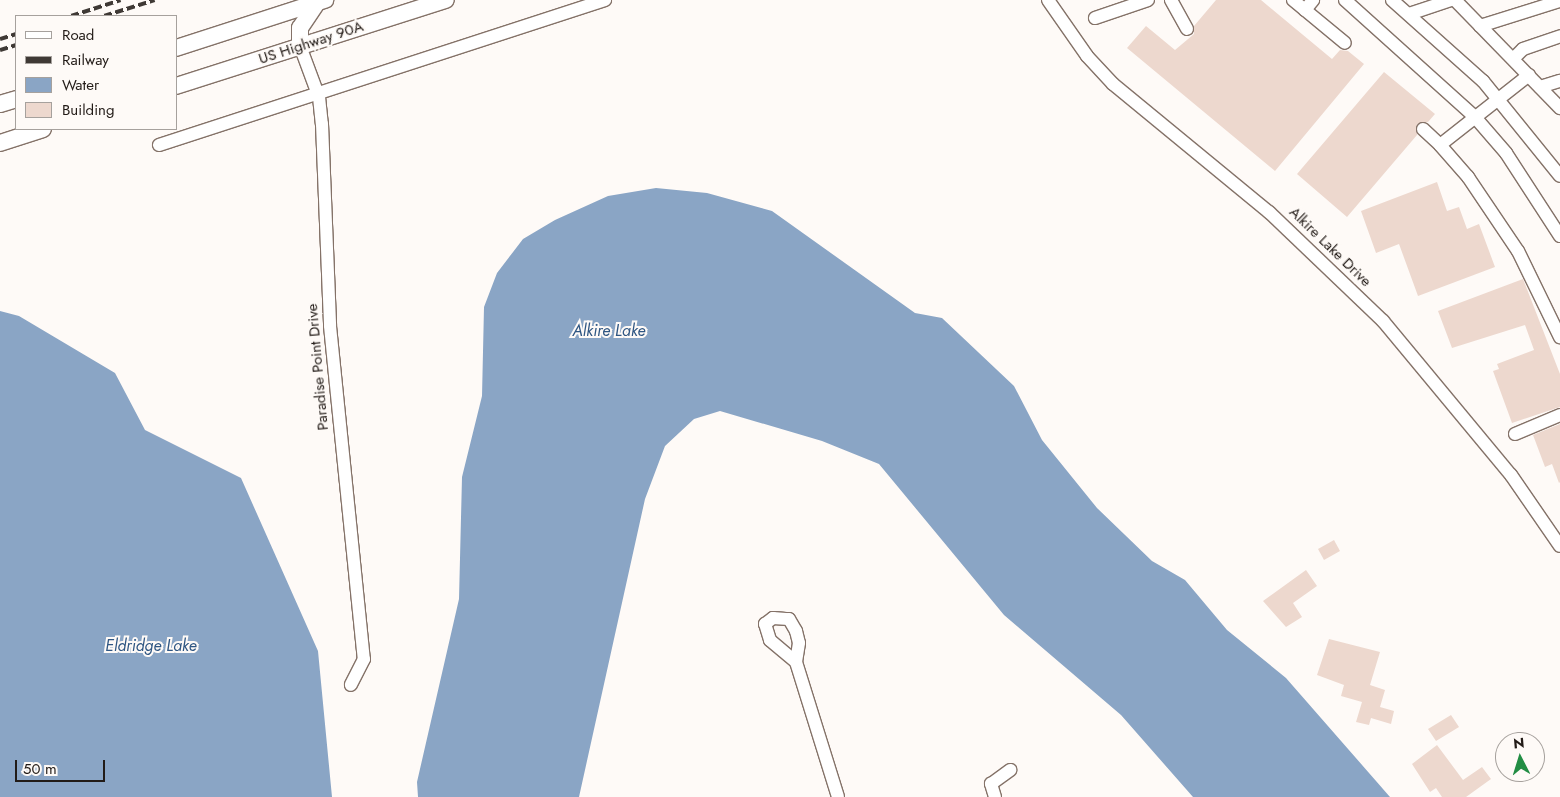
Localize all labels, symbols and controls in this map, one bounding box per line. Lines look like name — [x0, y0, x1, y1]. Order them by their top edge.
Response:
legend — [15, 15, 178, 130]
street label: US Highway 90A — [256, 18, 366, 68]
text: Road — [62, 24, 94, 46]
text: Railway — [62, 49, 109, 71]
text: Water — [62, 74, 99, 96]
text: Building — [62, 99, 114, 121]
street label: Alkire Lake Drive — [1285, 203, 1375, 291]
street label: Paradise Point Drive — [303, 303, 333, 431]
water label: Alkire Lake — [572, 321, 646, 341]
water label: Eldridge Lake — [105, 636, 197, 656]
north arrow — [1495, 732, 1545, 782]
text: N — [1512, 733, 1525, 754]
scale bar — [18, 750, 108, 782]
text: 50 m — [23, 758, 57, 780]

